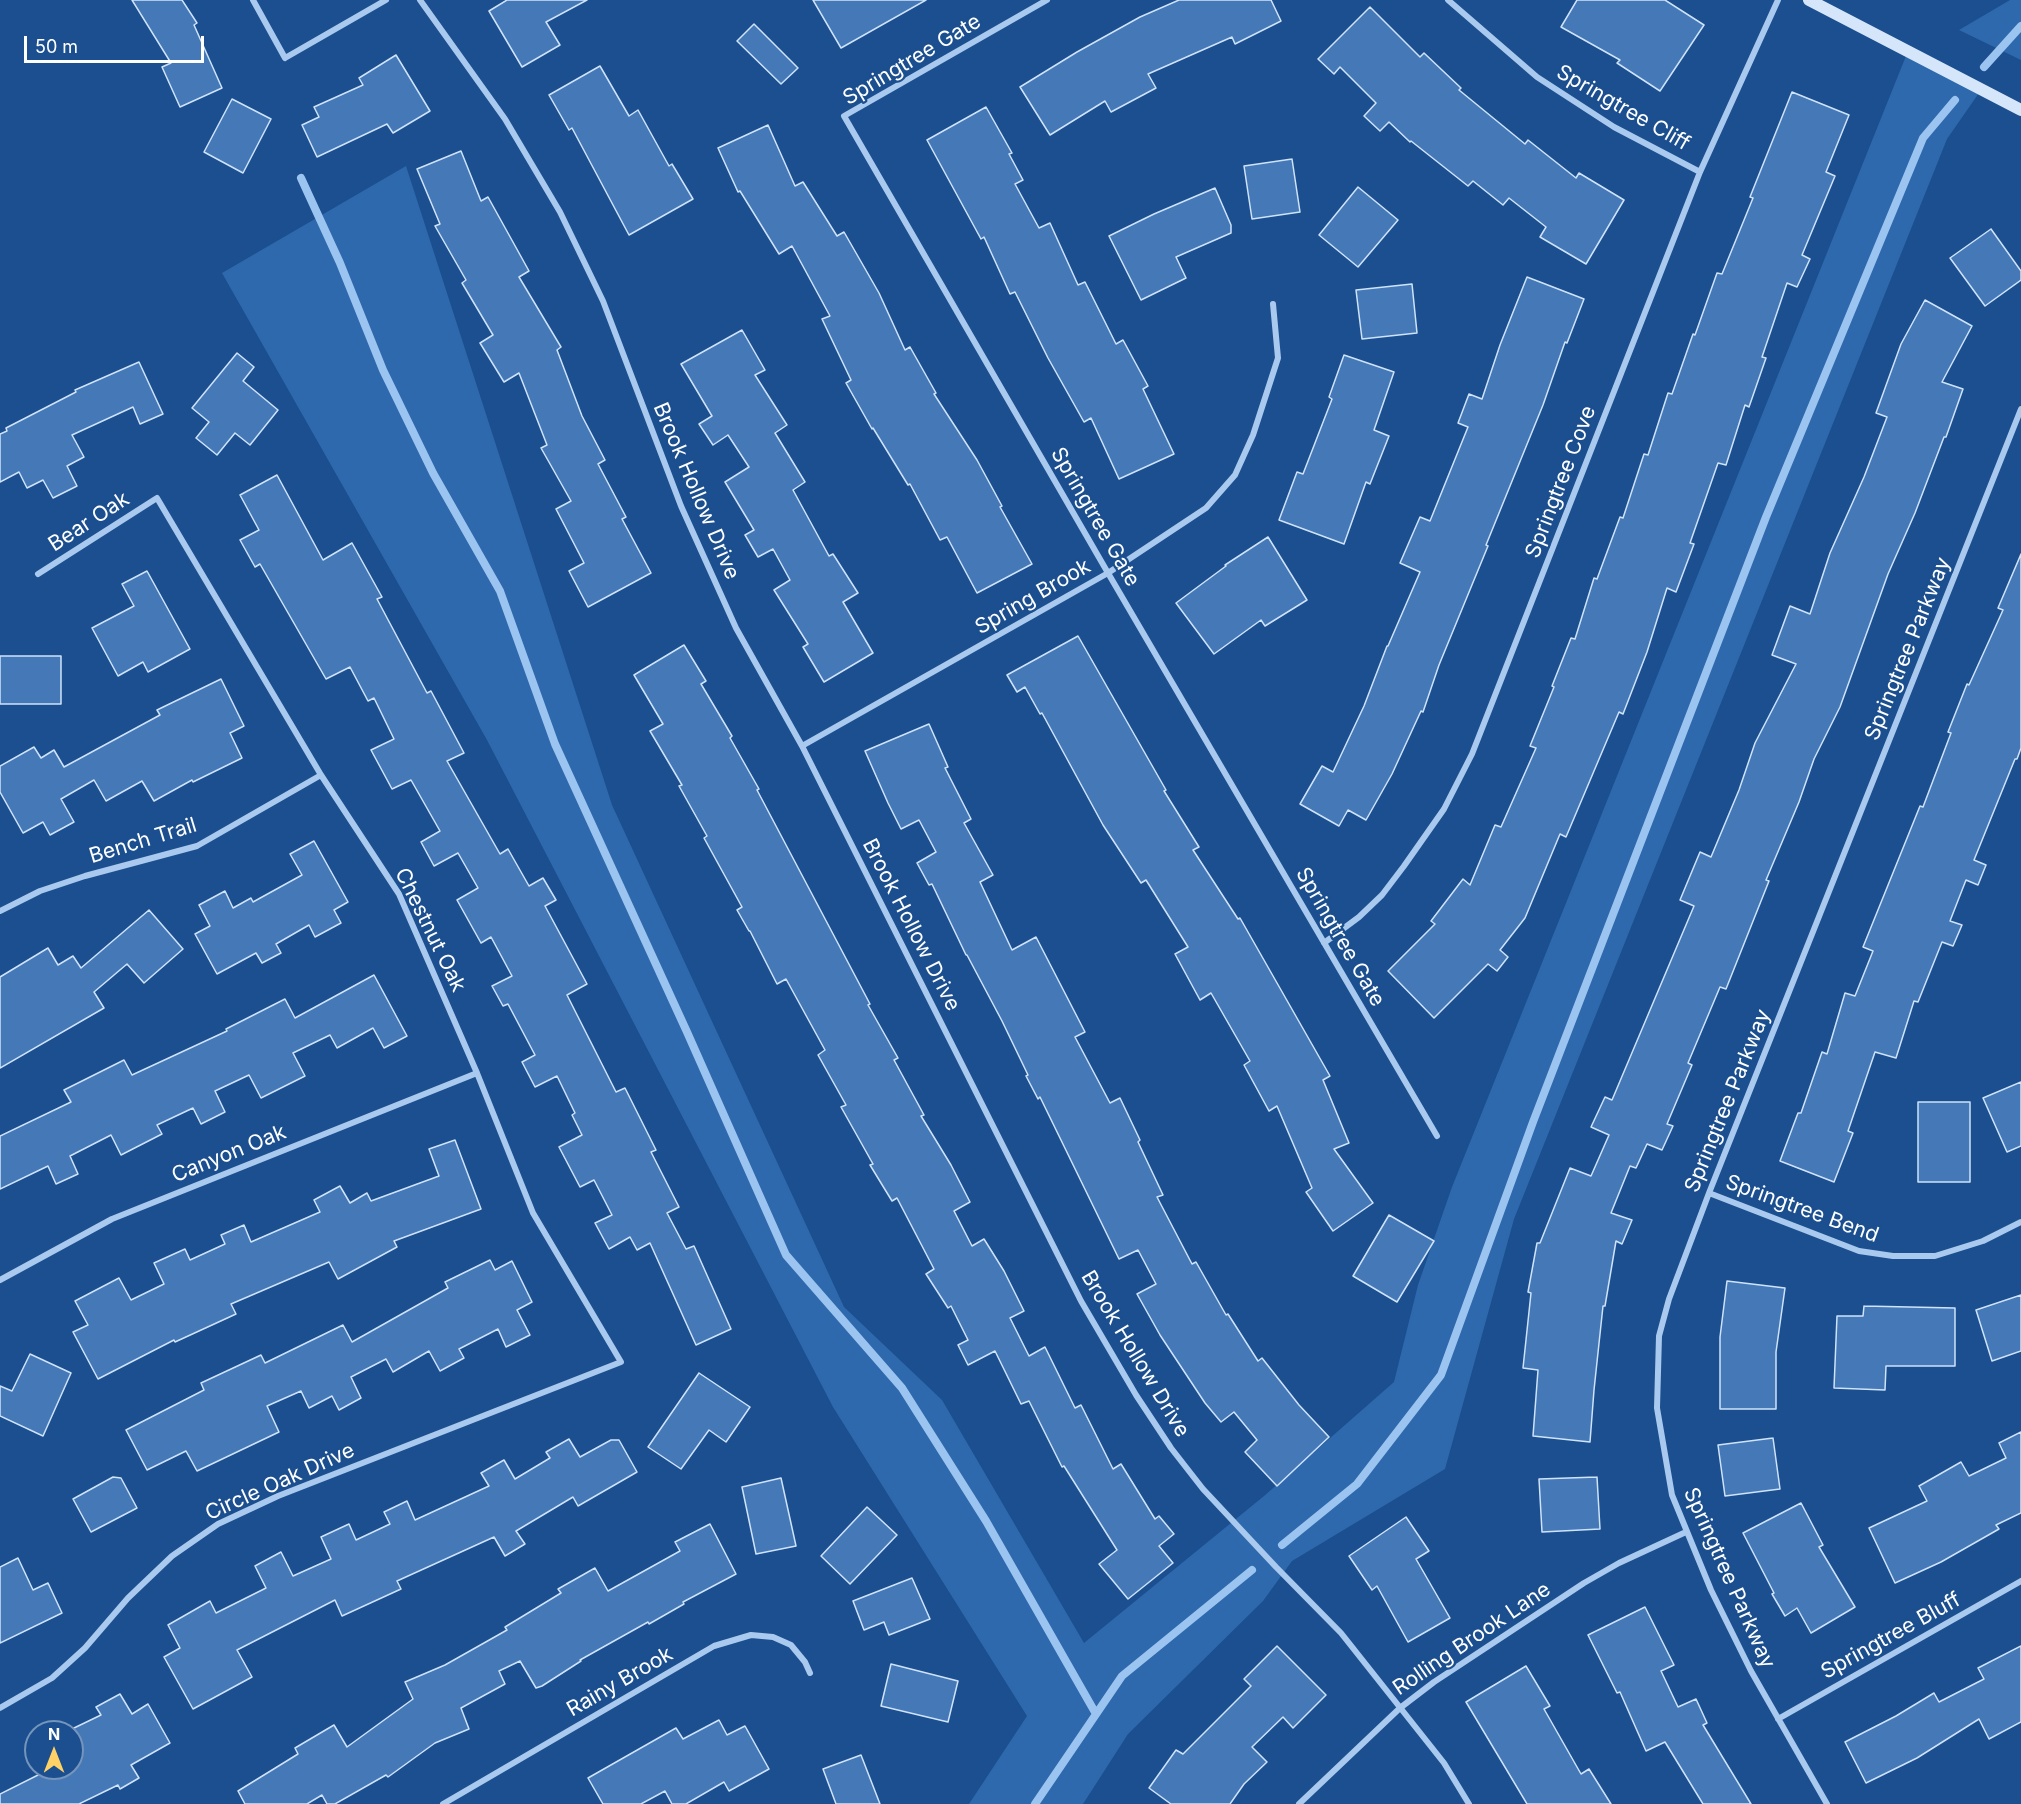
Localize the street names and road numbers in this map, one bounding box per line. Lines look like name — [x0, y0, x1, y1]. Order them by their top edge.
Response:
street label: Springtree Gate — [839, 9, 985, 111]
street label: Springtree Cliff — [1552, 60, 1694, 156]
street label: Brook Hollow Drive — [647, 399, 745, 583]
street label: Springtree Cove — [1520, 402, 1602, 562]
street label: Springtree Gate — [1045, 443, 1145, 591]
street label: Bear Oak — [44, 487, 134, 557]
street label: Spring Brook — [971, 554, 1095, 640]
street label: Springtree Parkway — [1860, 554, 1956, 744]
street label: Bench Trail — [86, 813, 200, 869]
street label: Brook Hollow Drive — [857, 835, 965, 1015]
street label: Springtree Gate — [1290, 863, 1390, 1011]
street label: Chestnut Oak — [389, 864, 471, 996]
street label: Springtree Parkway — [1680, 1006, 1776, 1196]
street label: Canyon Oak — [168, 1120, 290, 1188]
street label: Springtree Bend — [1722, 1170, 1882, 1248]
street label: Brook Hollow Drive — [1075, 1266, 1195, 1442]
street label: Circle Oak Drive — [202, 1438, 358, 1526]
street label: Springtree Parkway — [1678, 1484, 1780, 1672]
street label: Rolling Brook Lane — [1388, 1577, 1556, 1701]
street label: Springtree Bluff — [1817, 1587, 1965, 1685]
street label: Rainy Brook — [563, 1642, 677, 1722]

